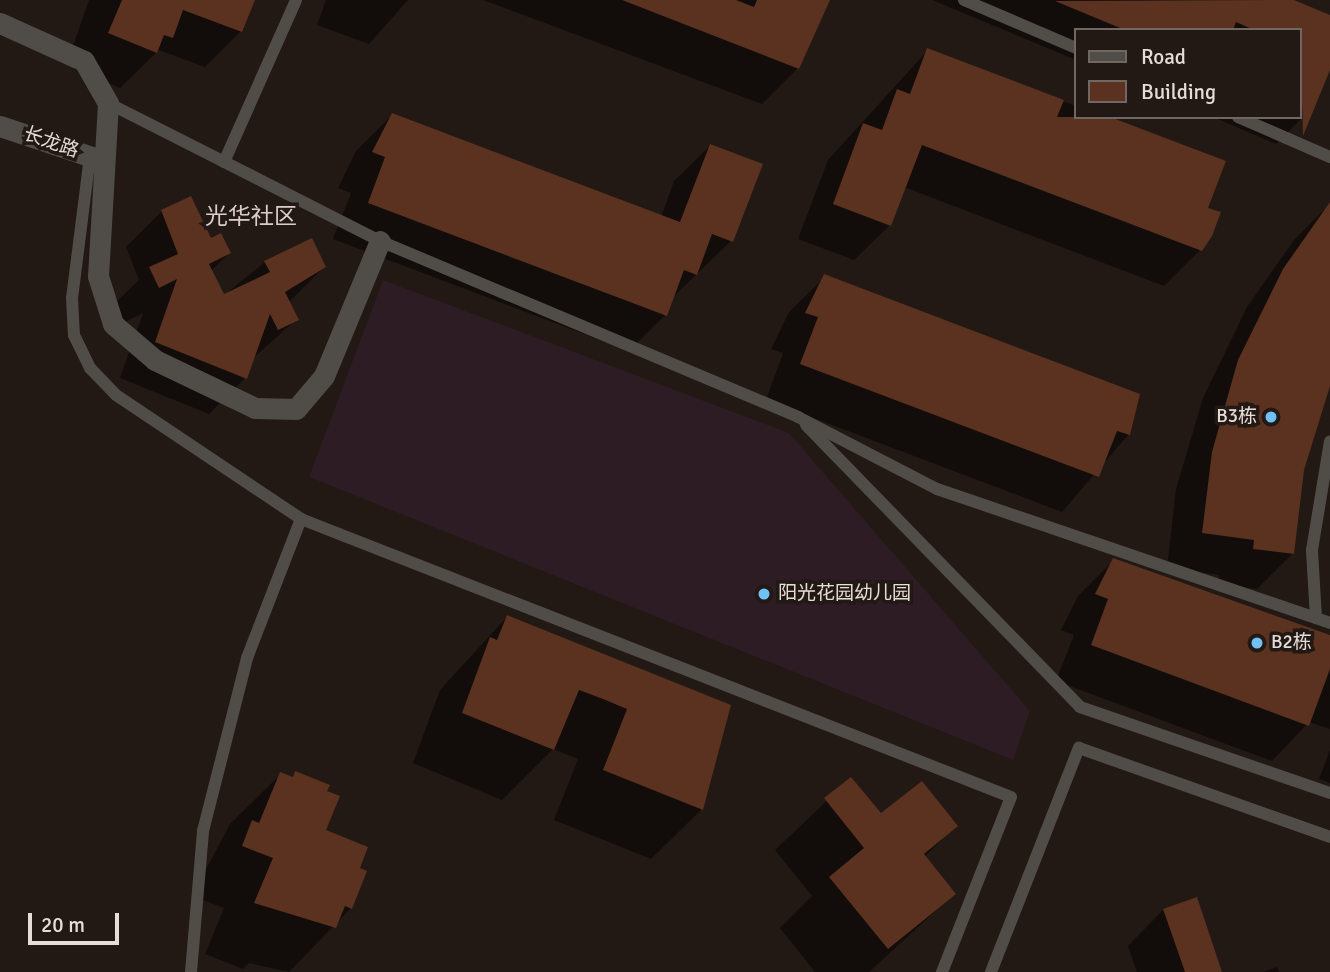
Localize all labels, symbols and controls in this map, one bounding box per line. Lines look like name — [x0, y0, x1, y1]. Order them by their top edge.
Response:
legend — [1074, 28, 1302, 119]
text: Road — [1141, 44, 1186, 70]
text: Building — [1141, 79, 1216, 105]
street label: 长龙路 — [20, 123, 82, 163]
district label: 光华社区 — [205, 203, 297, 231]
place label: B3栋 — [1216, 406, 1257, 428]
marker: B3栋 — [1263, 409, 1279, 425]
place label: 阳光花园幼儿园 — [778, 583, 911, 605]
marker: 阳光花园幼儿园 — [756, 586, 772, 602]
place label: B2栋 — [1271, 632, 1312, 654]
marker: B2栋 — [1249, 635, 1265, 651]
scale bar — [32, 898, 122, 942]
text: 20 m — [41, 912, 85, 938]

